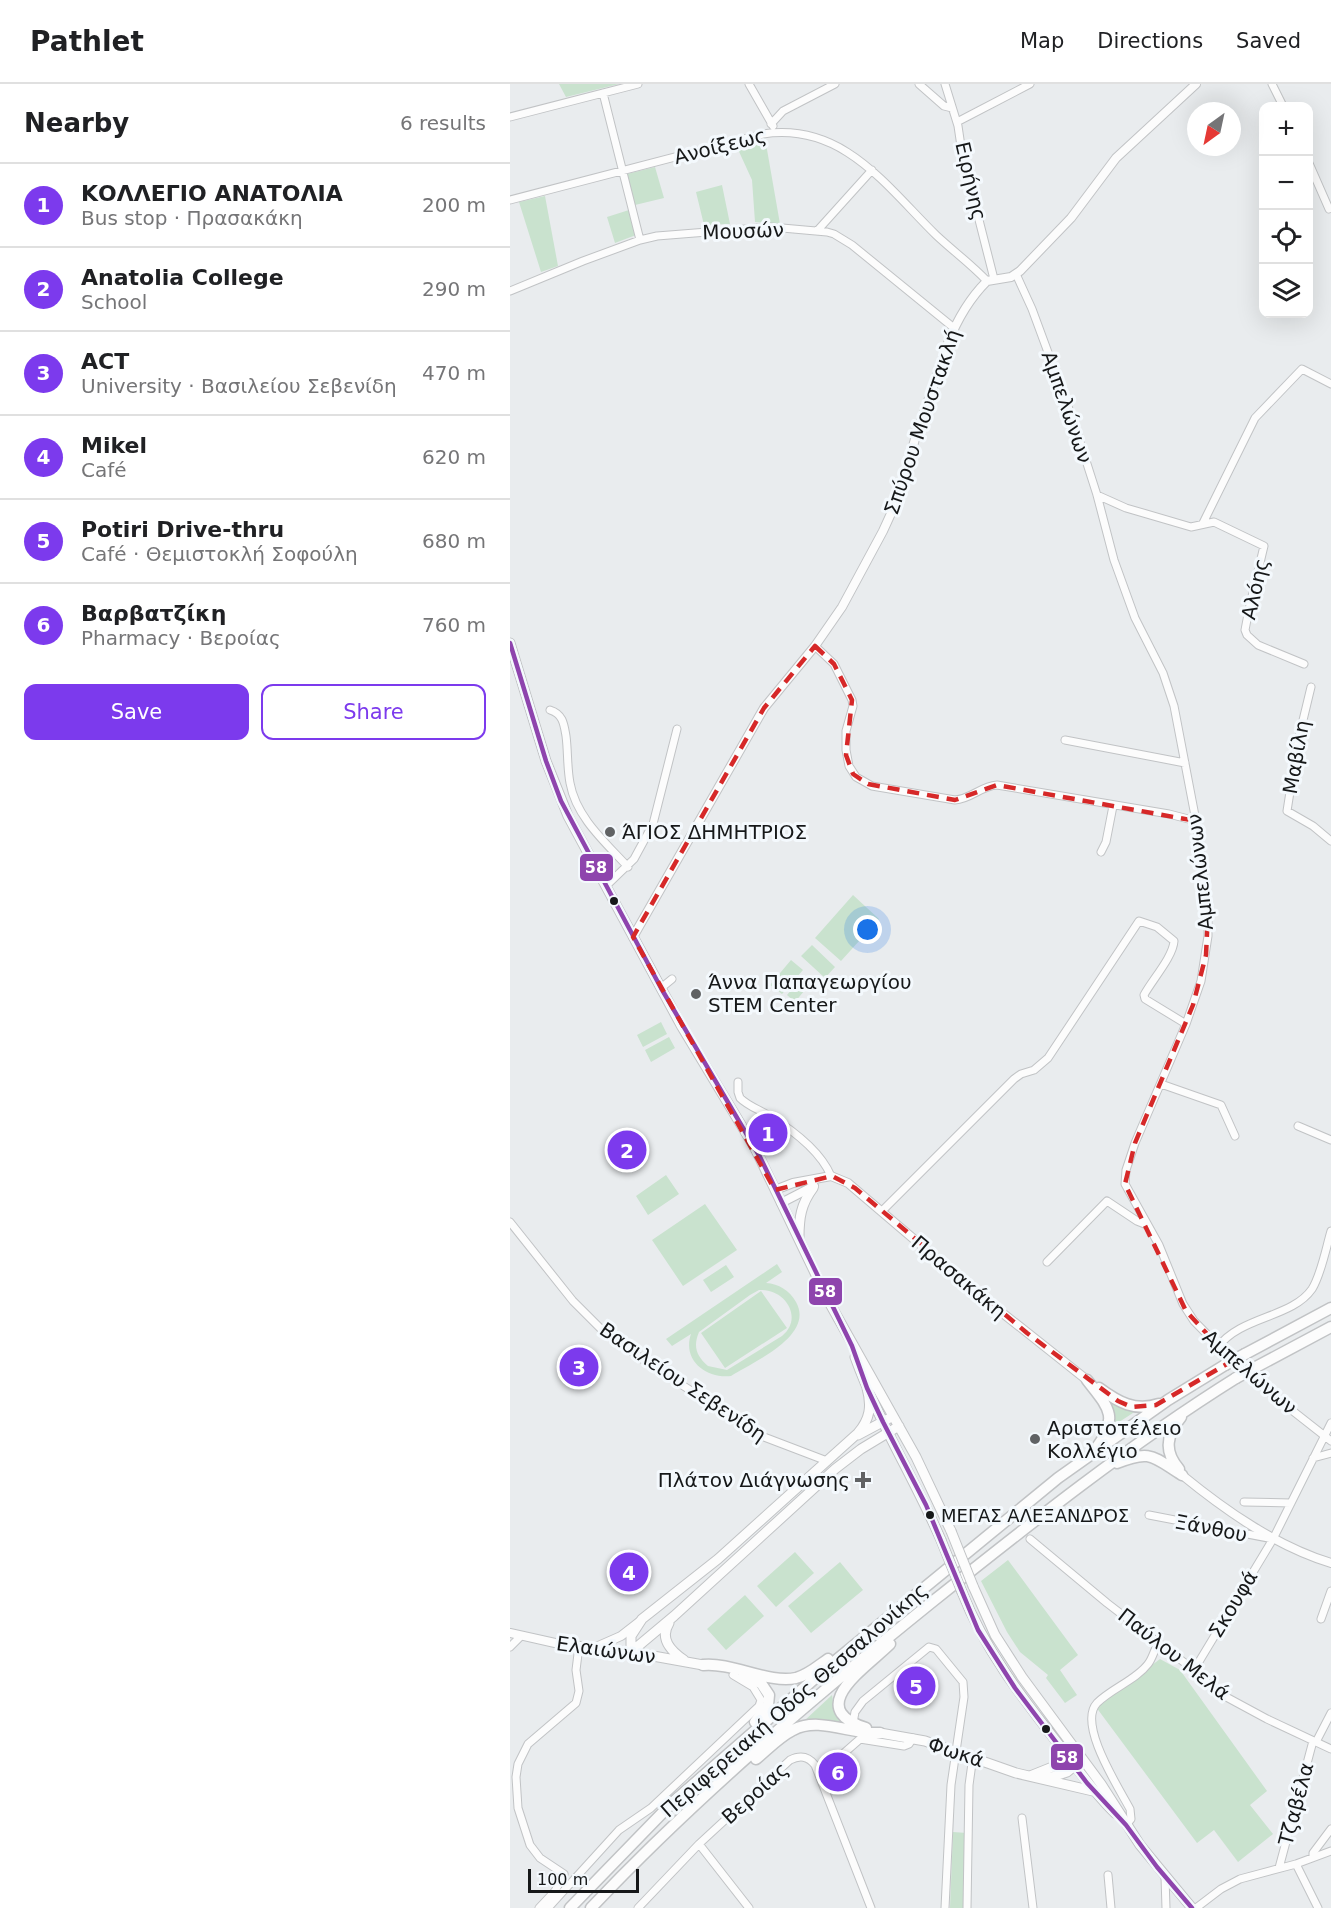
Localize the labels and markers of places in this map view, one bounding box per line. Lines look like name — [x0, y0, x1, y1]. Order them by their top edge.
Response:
place label: ΆΓΙΟΣ ΔΗΜΗΤΡΙΟΣ — [622, 820, 807, 844]
marker: ΆΓΙΟΣ ΔΗΜΗΤΡΙΟΣ — [603, 825, 617, 839]
unlabelled marker — [608, 895, 620, 907]
place label: Άννα Παπαγεωργίου STEM Center — [708, 970, 912, 1017]
marker: Άννα Παπαγεωργίου STEM Center — [689, 987, 703, 1001]
pin: 1 — [748, 1110, 788, 1156]
pin: 2 — [608, 1128, 646, 1172]
pin: 3 — [560, 1344, 598, 1390]
place label: Αριστοτέλειο Κολλέγιο — [1047, 1416, 1182, 1463]
marker: Αριστοτέλειο Κολλέγιο — [1028, 1432, 1042, 1446]
place label: Πλάτον Διάγνωσης — [658, 1468, 850, 1492]
marker: Πλάτον Διάγνωσης — [854, 1471, 872, 1489]
place label: ΜΕΓΑΣ ΑΛΕΞΑΝΔΡΟΣ — [941, 1505, 1129, 1526]
marker: ΜΕΓΑΣ ΑΛΕΞΑΝΔΡΟΣ — [924, 1509, 936, 1521]
pin: 4 — [610, 1550, 648, 1594]
pin: 5 — [896, 1664, 936, 1708]
unlabelled marker — [1040, 1723, 1052, 1735]
pin: 6 — [818, 1750, 858, 1794]

